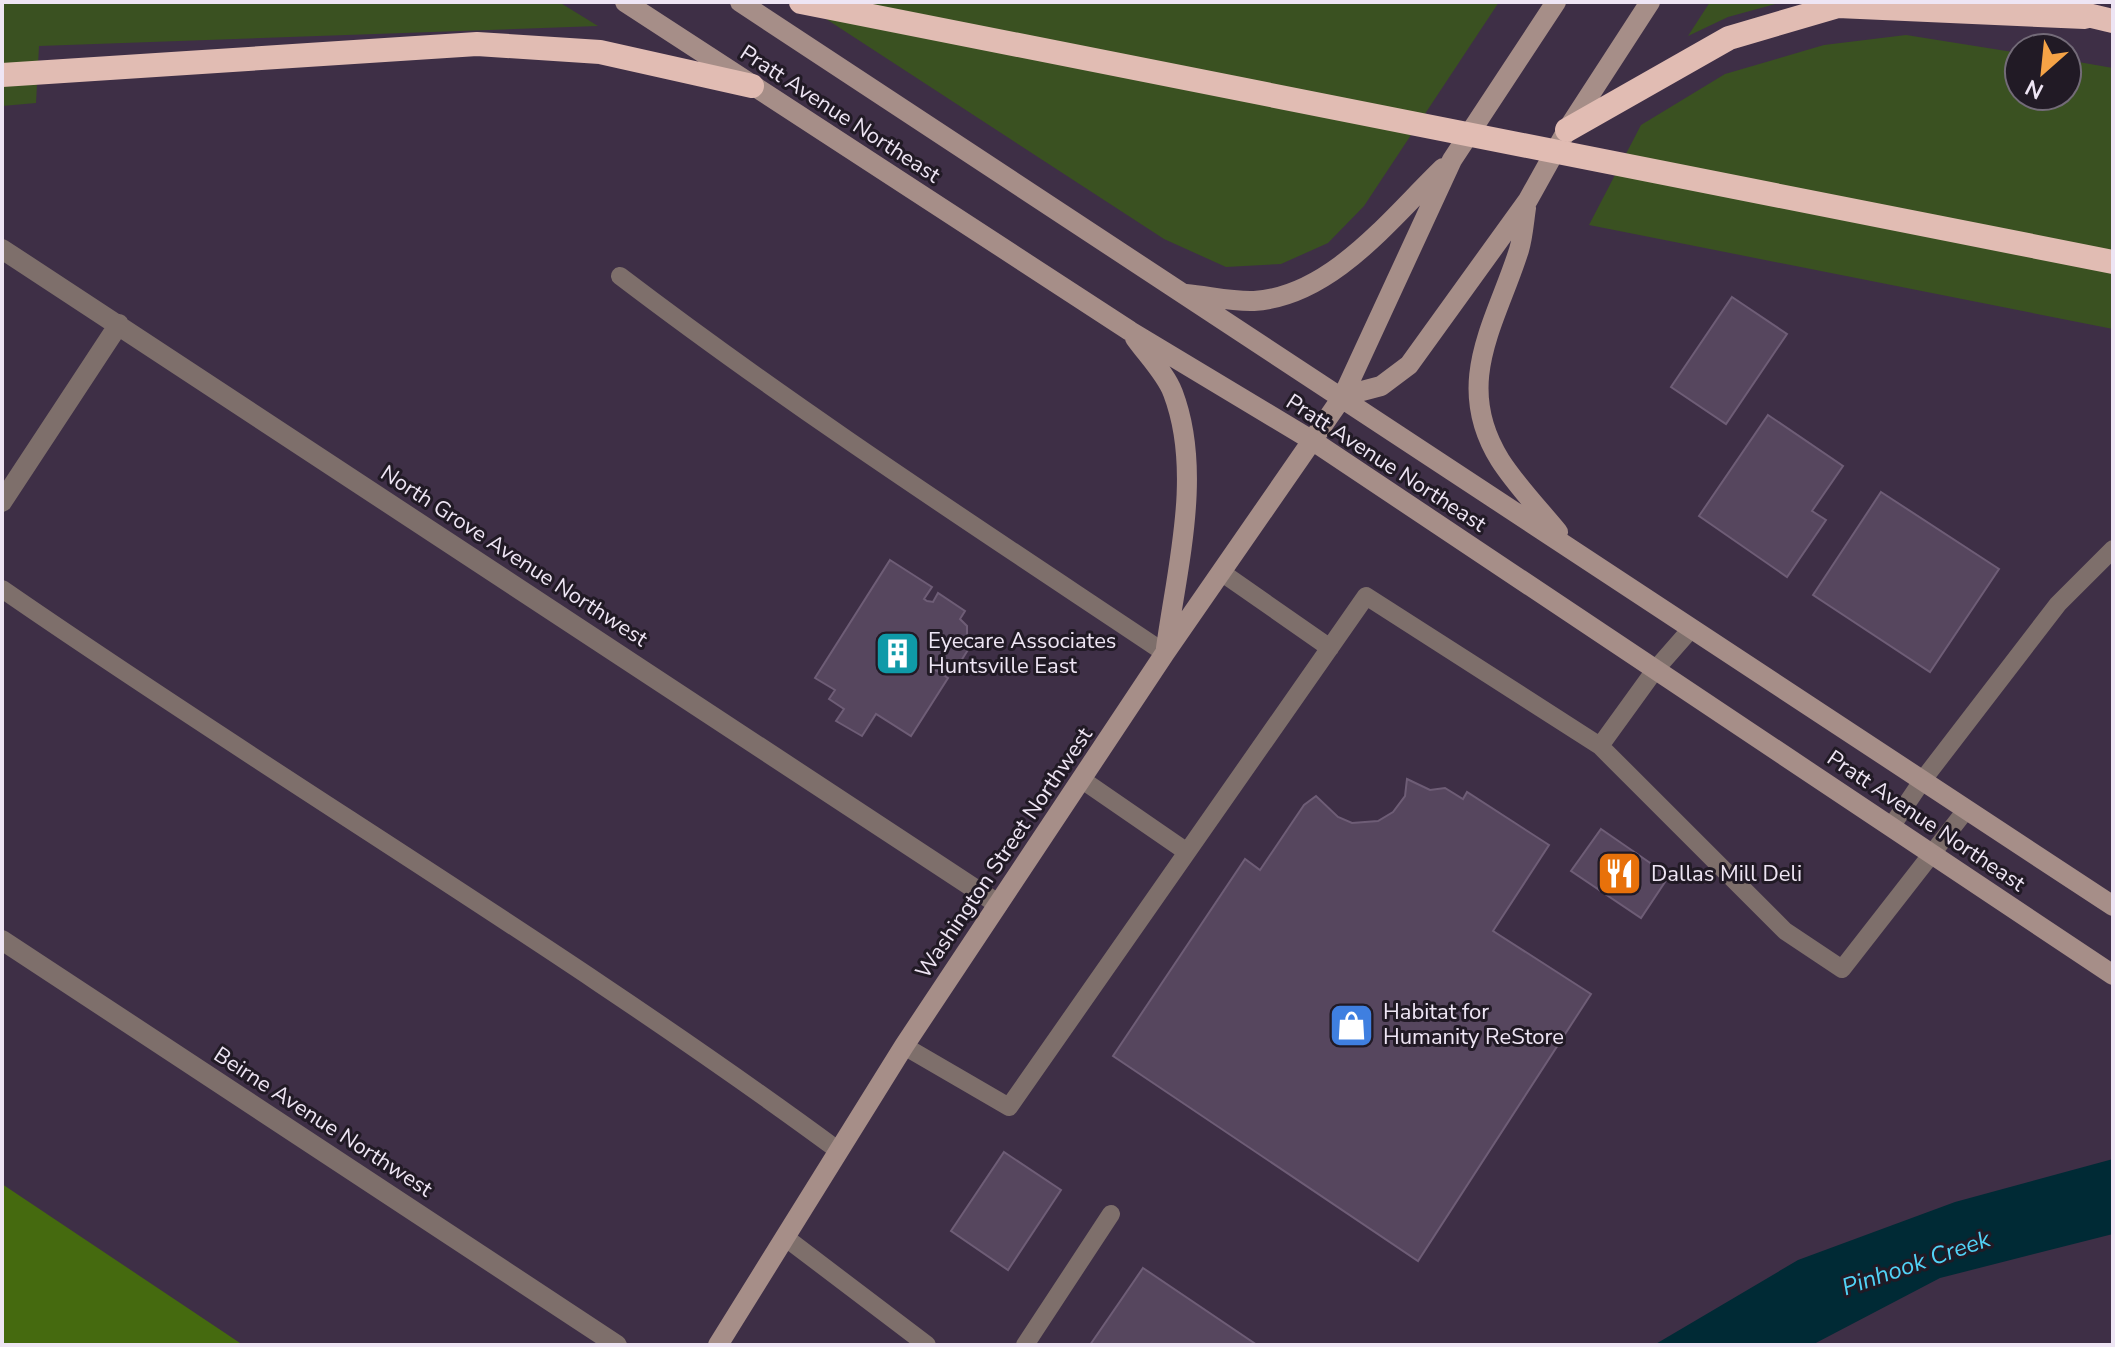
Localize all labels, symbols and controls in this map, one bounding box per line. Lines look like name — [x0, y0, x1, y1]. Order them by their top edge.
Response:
north arrow — [2003, 32, 2083, 112]
street label: Pratt Avenue Northeast — [734, 38, 946, 190]
text: N — [2020, 72, 2049, 106]
street label: Pratt Avenue Northeast — [1280, 387, 1492, 539]
street label: North Grove Avenue Northwest — [375, 458, 654, 654]
place label: Eyecare Associates Huntsville East — [928, 626, 1116, 681]
building icon: Eyecare Associates Huntsville East — [873, 630, 921, 678]
street label: Washington Street Northwest — [908, 721, 1100, 985]
street label: Pratt Avenue Northeast — [1821, 743, 2031, 899]
restaurant icon: Dallas Mill Deli — [1596, 850, 1644, 898]
place label: Dallas Mill Deli — [1651, 859, 1802, 889]
place label: Habitat for Humanity ReStore — [1383, 997, 1564, 1052]
shop icon: Habitat for Humanity ReStore — [1328, 1001, 1376, 1049]
street label: Beirne Avenue Northwest — [208, 1040, 438, 1204]
water label: Pinhook Creek — [1838, 1222, 1995, 1303]

